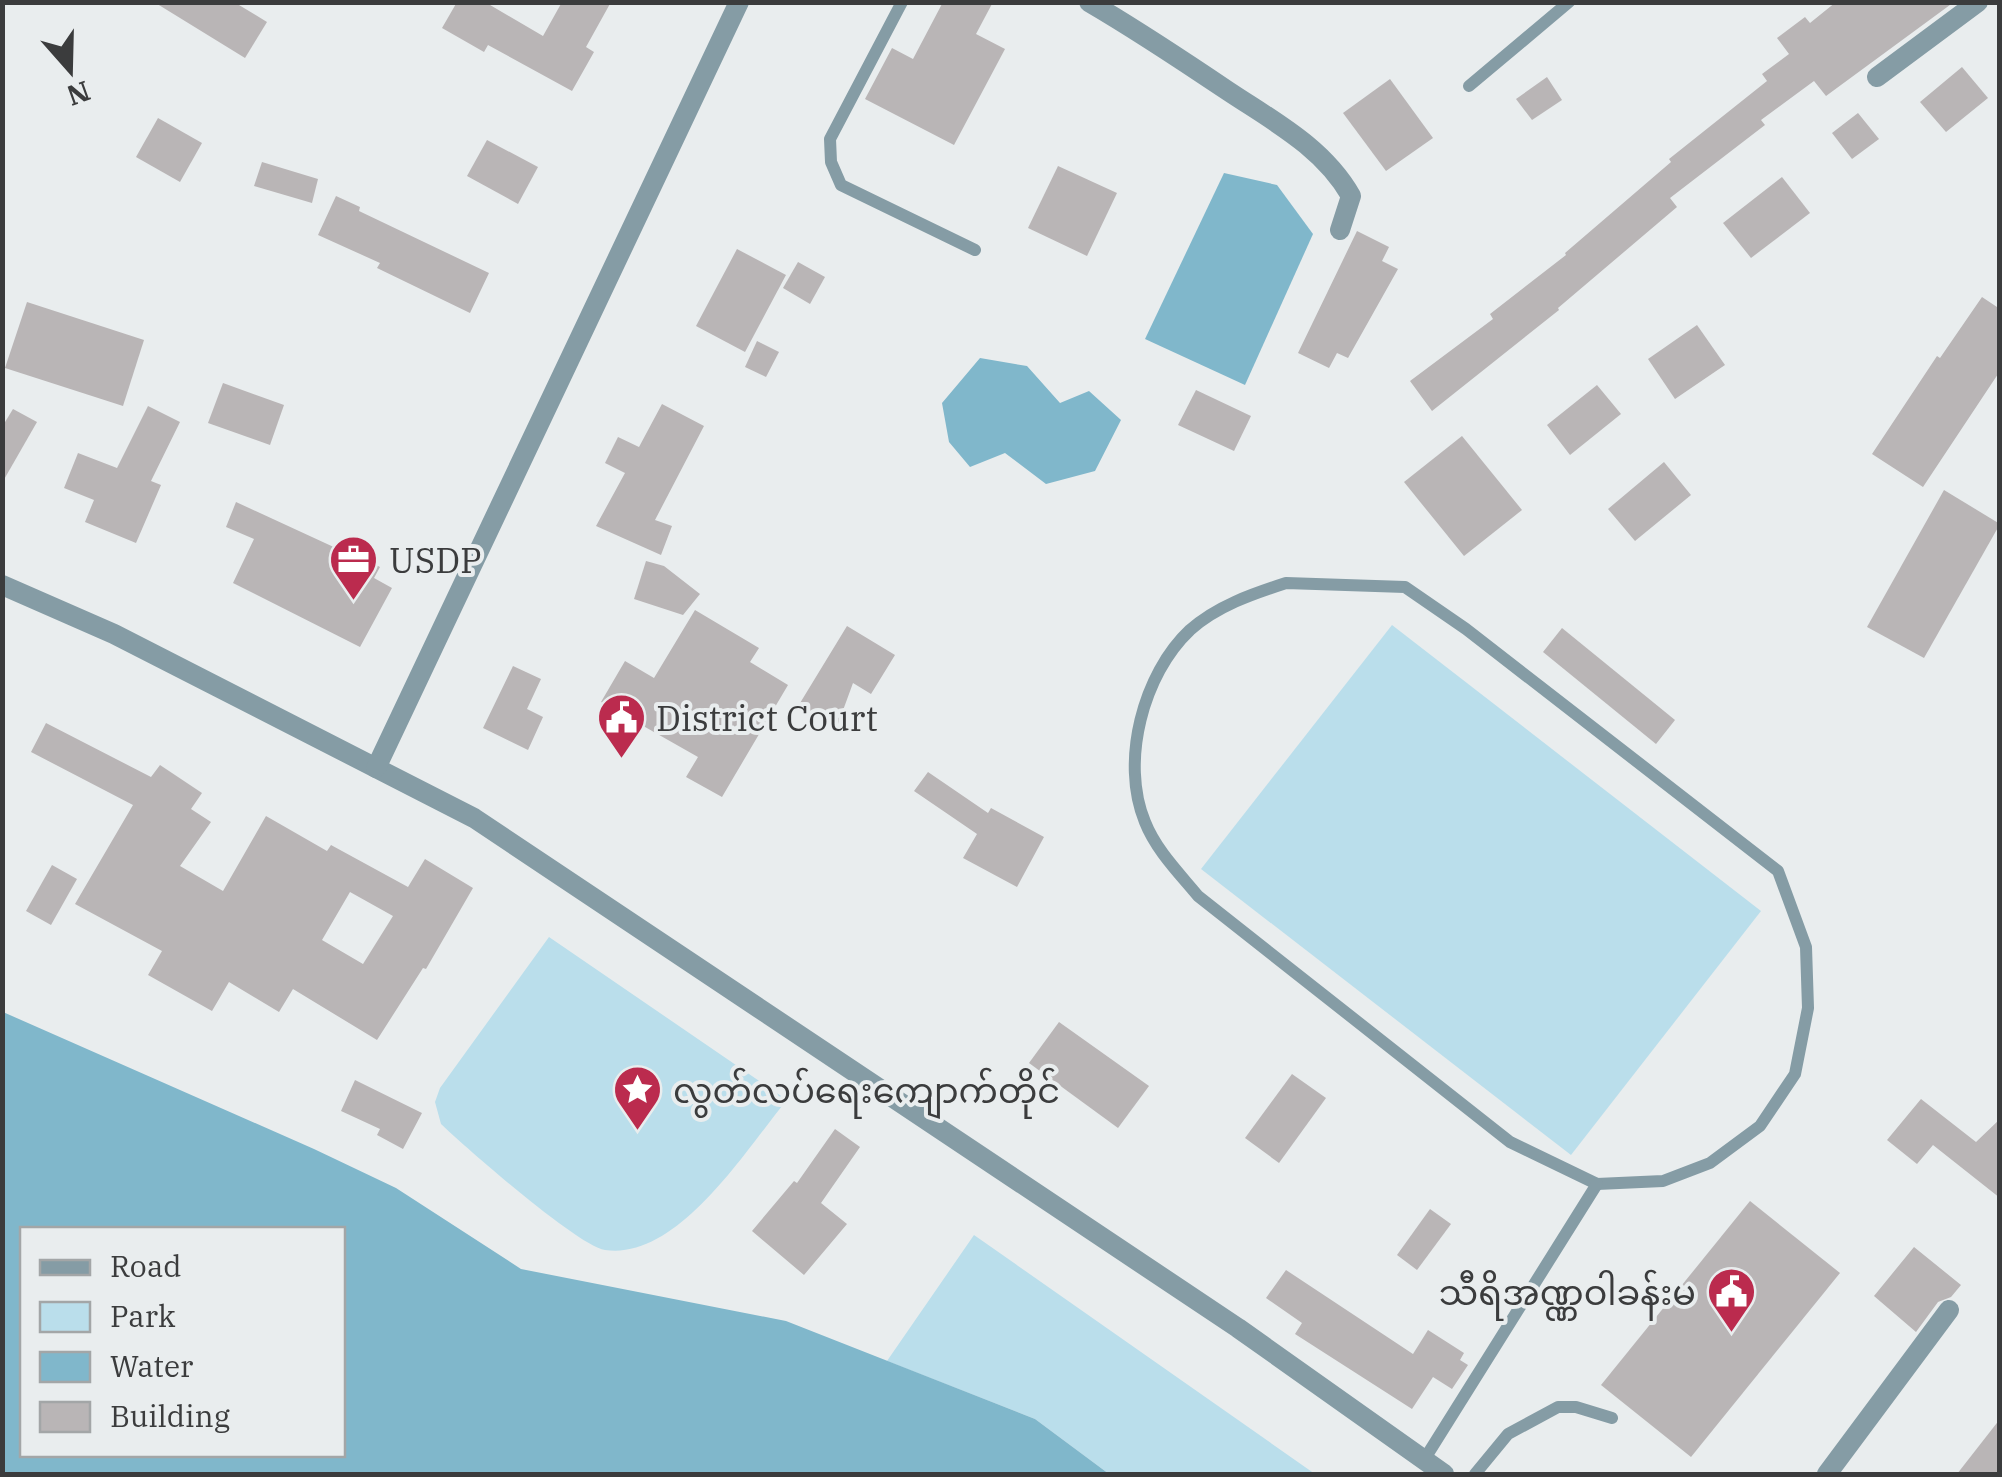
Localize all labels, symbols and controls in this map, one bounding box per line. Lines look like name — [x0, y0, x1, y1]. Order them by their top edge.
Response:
north arrow — [20, 20, 120, 120]
text: N — [62, 73, 95, 115]
office icon: USDP — [328, 534, 380, 602]
place label: USDP — [389, 537, 482, 583]
public building icon: District Court — [595, 692, 647, 760]
place label: District Court — [656, 695, 878, 741]
place icon: လွတ်လပ်ရေးကျောက်တိုင် — [612, 1064, 664, 1132]
place label: လွတ်လပ်ရေးကျောက်တိုင် — [673, 1067, 1060, 1120]
legend — [20, 1227, 345, 1457]
text: Road — [110, 1246, 182, 1285]
public building icon: သီရိအဏ္ဏဝါခန်းမ — [1705, 1266, 1757, 1334]
place label: သီရိအဏ္ဏဝါခန်းမ — [1439, 1269, 1696, 1321]
text: Park — [110, 1296, 176, 1335]
text: Water — [110, 1346, 193, 1385]
text: Building — [110, 1396, 230, 1435]

